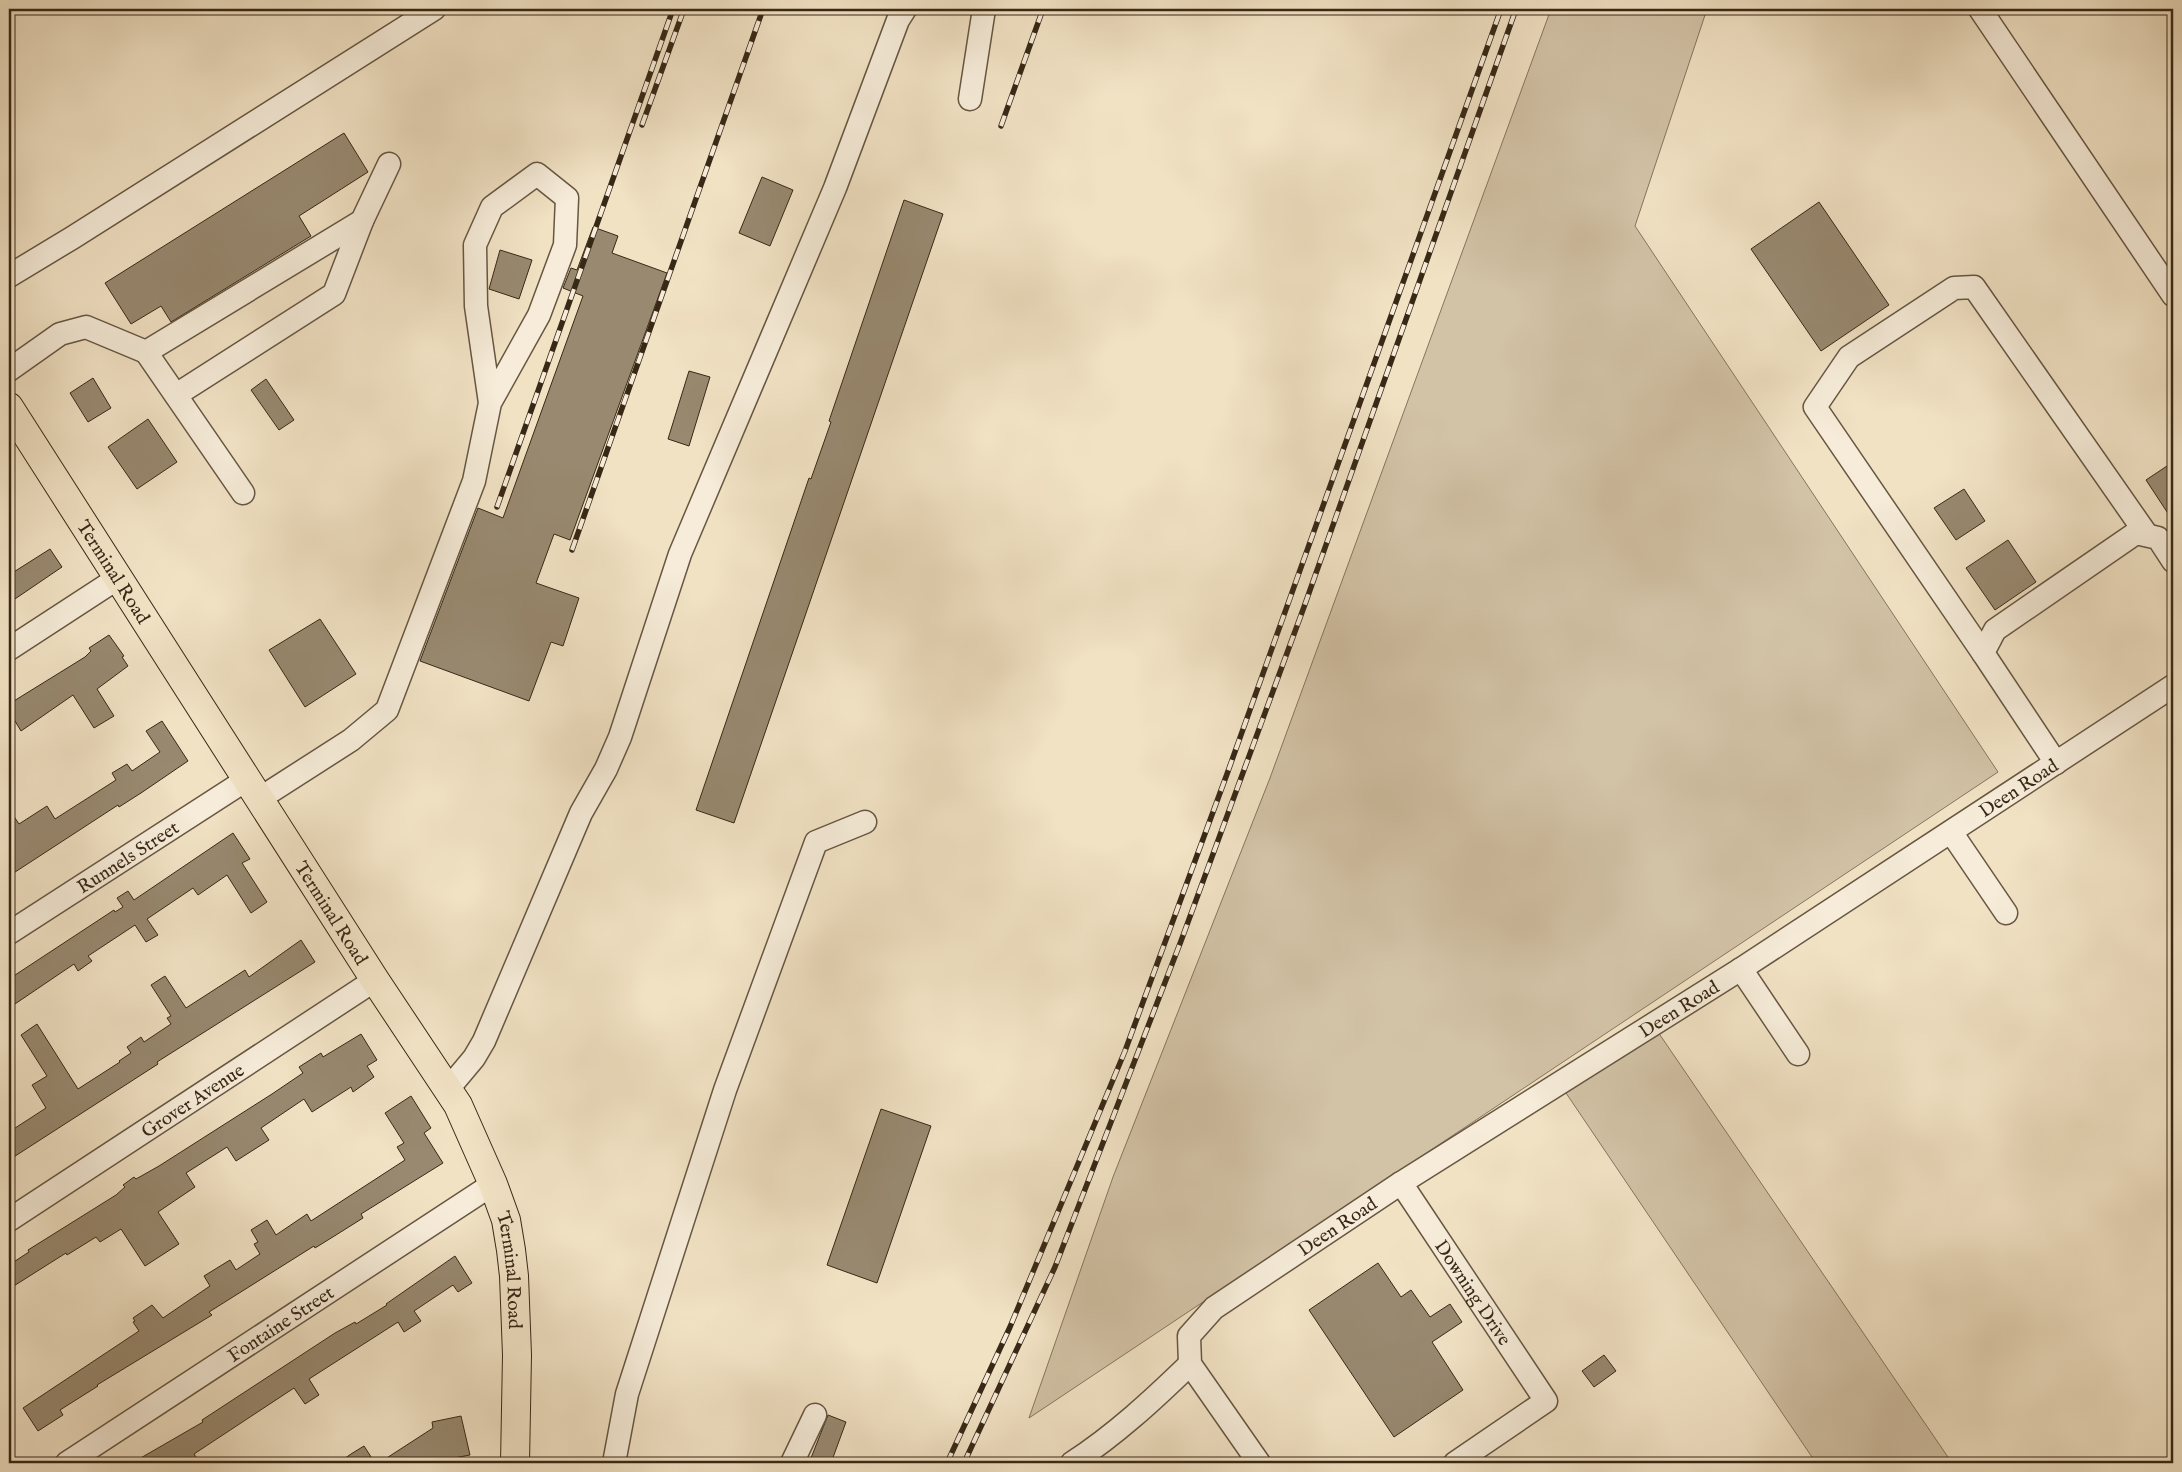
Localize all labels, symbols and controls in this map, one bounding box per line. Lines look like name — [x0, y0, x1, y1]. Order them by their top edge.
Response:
street label: Terminal Road — [70, 516, 155, 629]
street label: Deen Road — [1975, 754, 2064, 824]
street label: Runnels Street — [73, 816, 184, 900]
street label: Terminal Road — [288, 857, 373, 971]
street label: Deen Road — [1635, 975, 1725, 1044]
street label: Grover Avenue — [137, 1059, 250, 1144]
street label: Deen Road — [1294, 1192, 1383, 1263]
street label: Terminal Road — [490, 1208, 526, 1330]
street label: Downing Drive — [1428, 1236, 1516, 1351]
street label: Fontaine Street — [224, 1281, 340, 1368]

